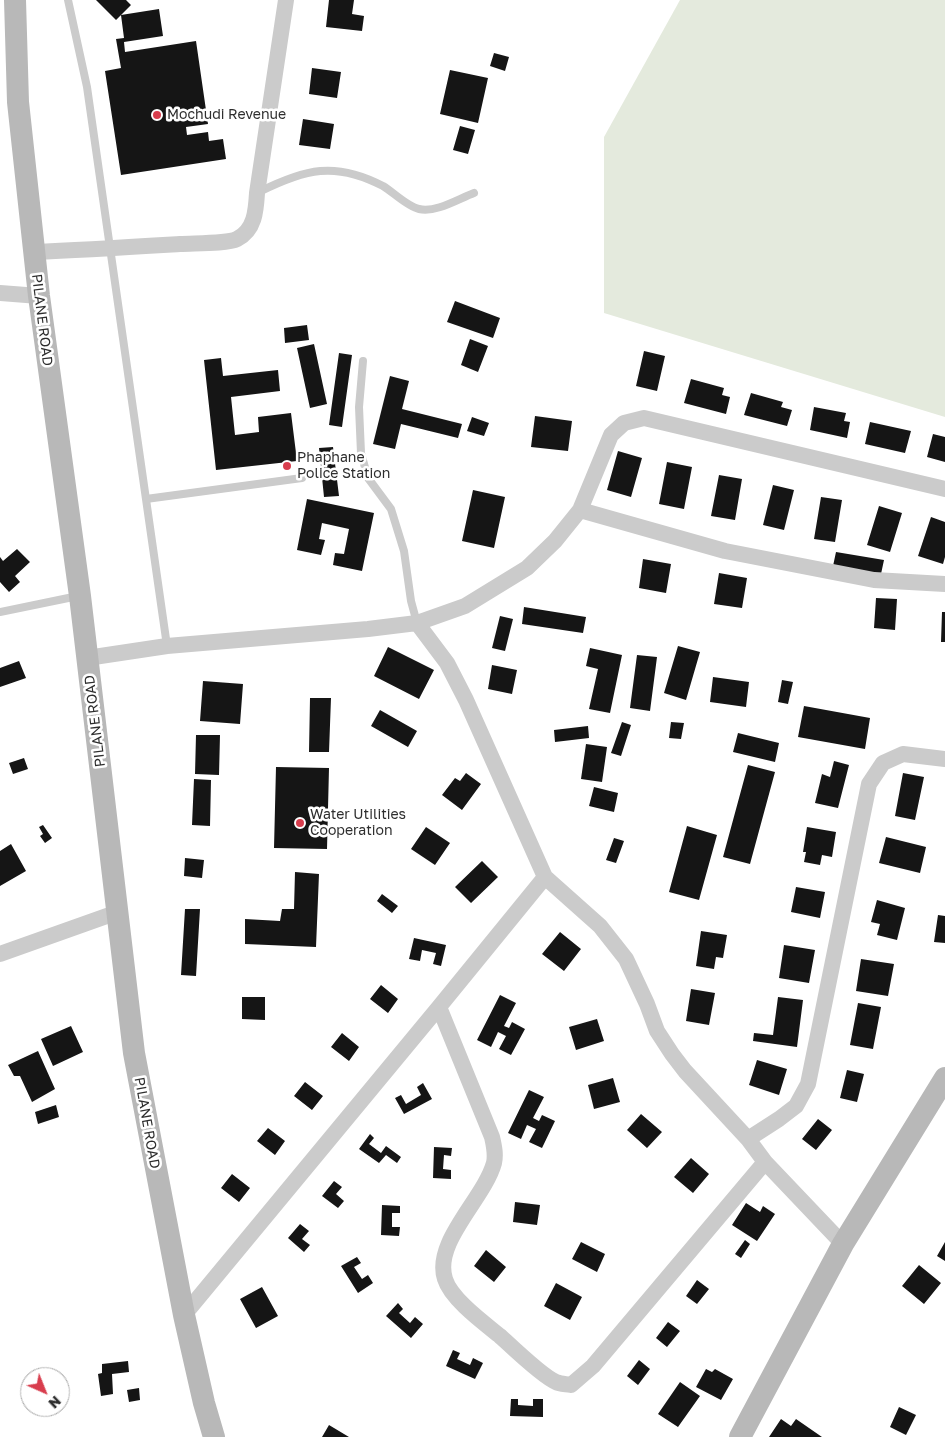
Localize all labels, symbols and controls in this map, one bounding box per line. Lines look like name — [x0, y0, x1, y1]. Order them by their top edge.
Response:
place label: Mochudi Revenue — [167, 107, 286, 123]
marker: Mochudi Revenue — [151, 109, 163, 121]
street label: PILANE ROAD — [28, 273, 56, 367]
place label: Phaphane Police Station — [297, 450, 390, 482]
marker: Phaphane Police Station — [281, 460, 293, 472]
street label: PILANE ROAD — [81, 674, 109, 768]
place label: Water Utilities Cooperation — [310, 807, 406, 840]
marker: Water Utilities Cooperation — [294, 817, 306, 829]
street label: PILANE ROAD — [131, 1076, 163, 1170]
north arrow — [20, 1367, 70, 1417]
text: N — [45, 1393, 65, 1412]

